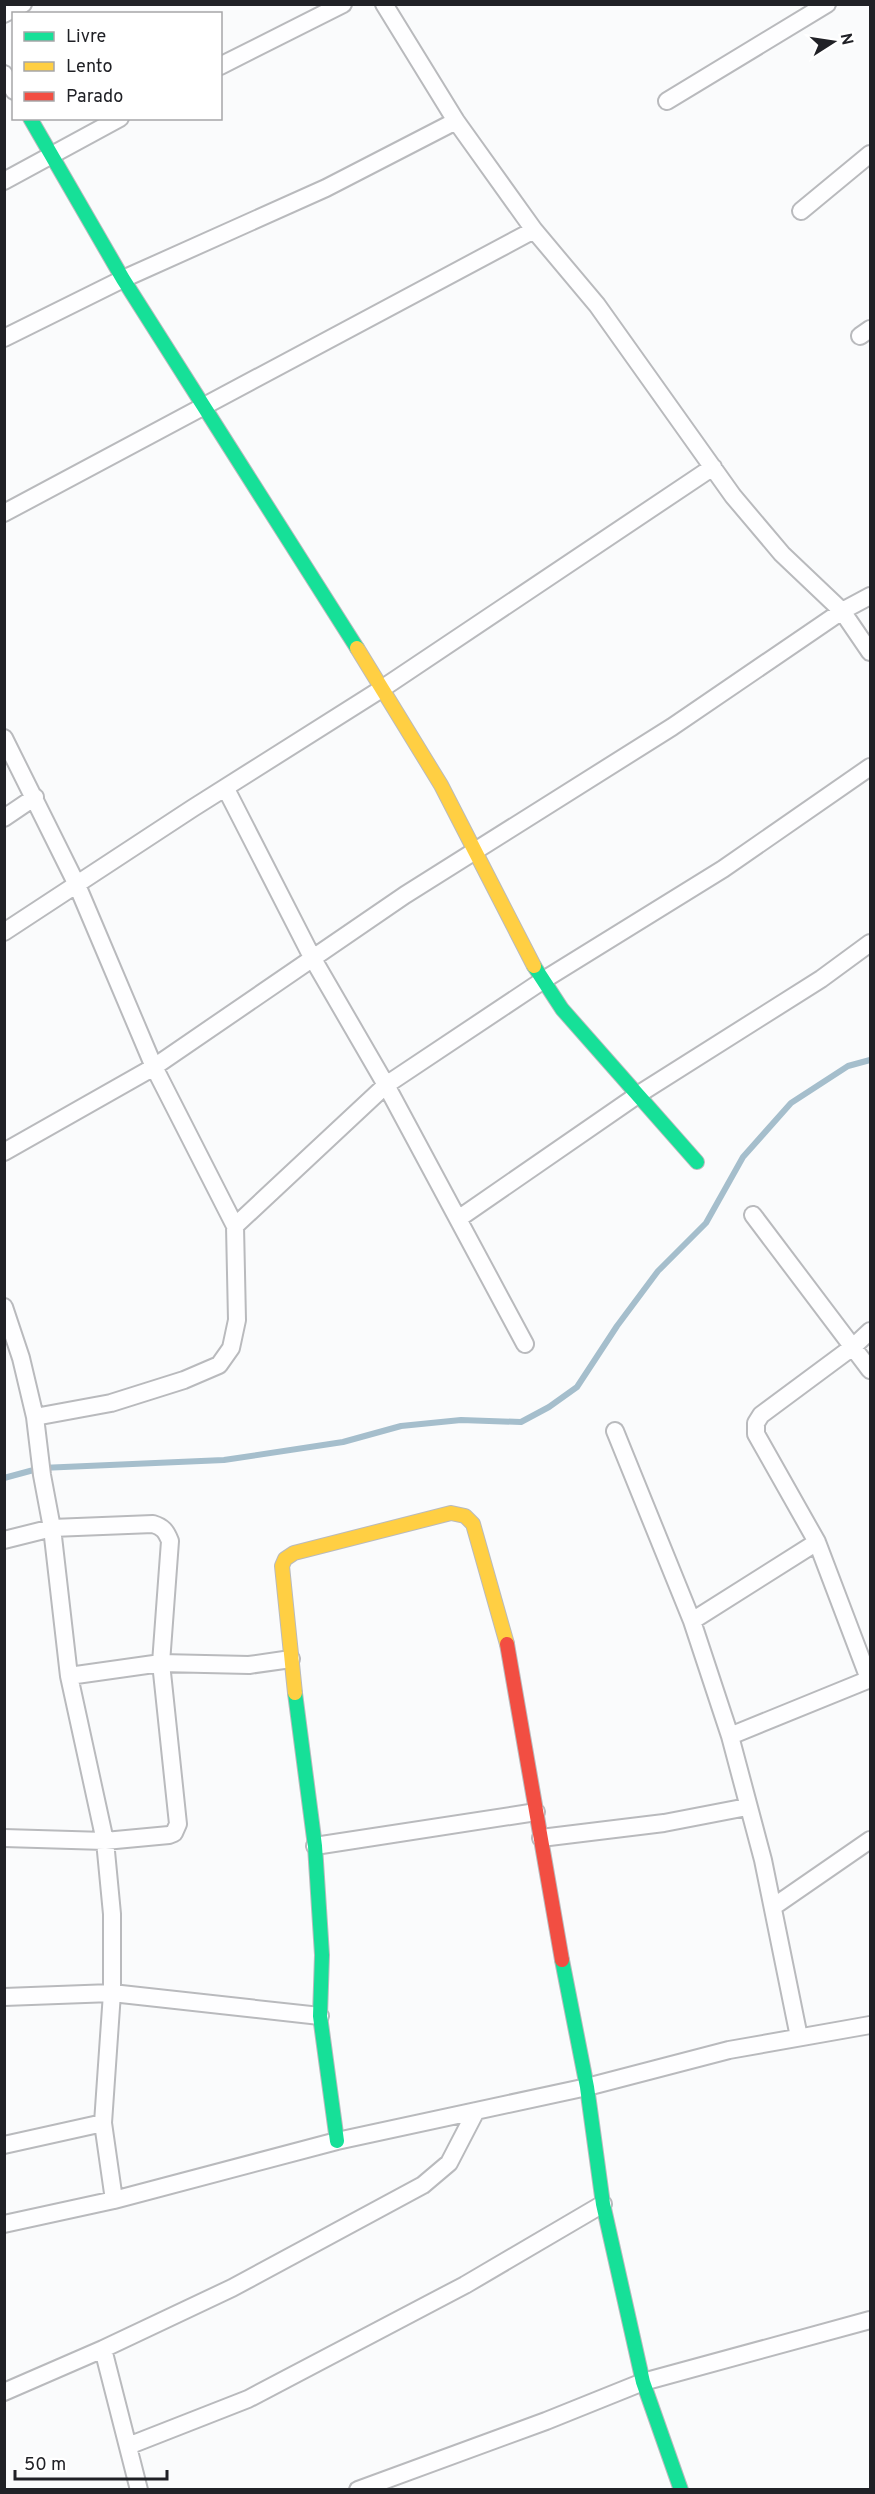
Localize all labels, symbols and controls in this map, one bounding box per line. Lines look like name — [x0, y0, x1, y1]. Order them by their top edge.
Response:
legend — [12, 12, 222, 120]
north arrow — [803, 12, 863, 72]
text: Livre — [66, 26, 106, 49]
text: N — [835, 32, 857, 47]
text: Lento — [66, 56, 112, 79]
text: Parado — [66, 86, 123, 109]
scale bar — [15, 2443, 166, 2481]
text: 50 m — [24, 2454, 66, 2477]

